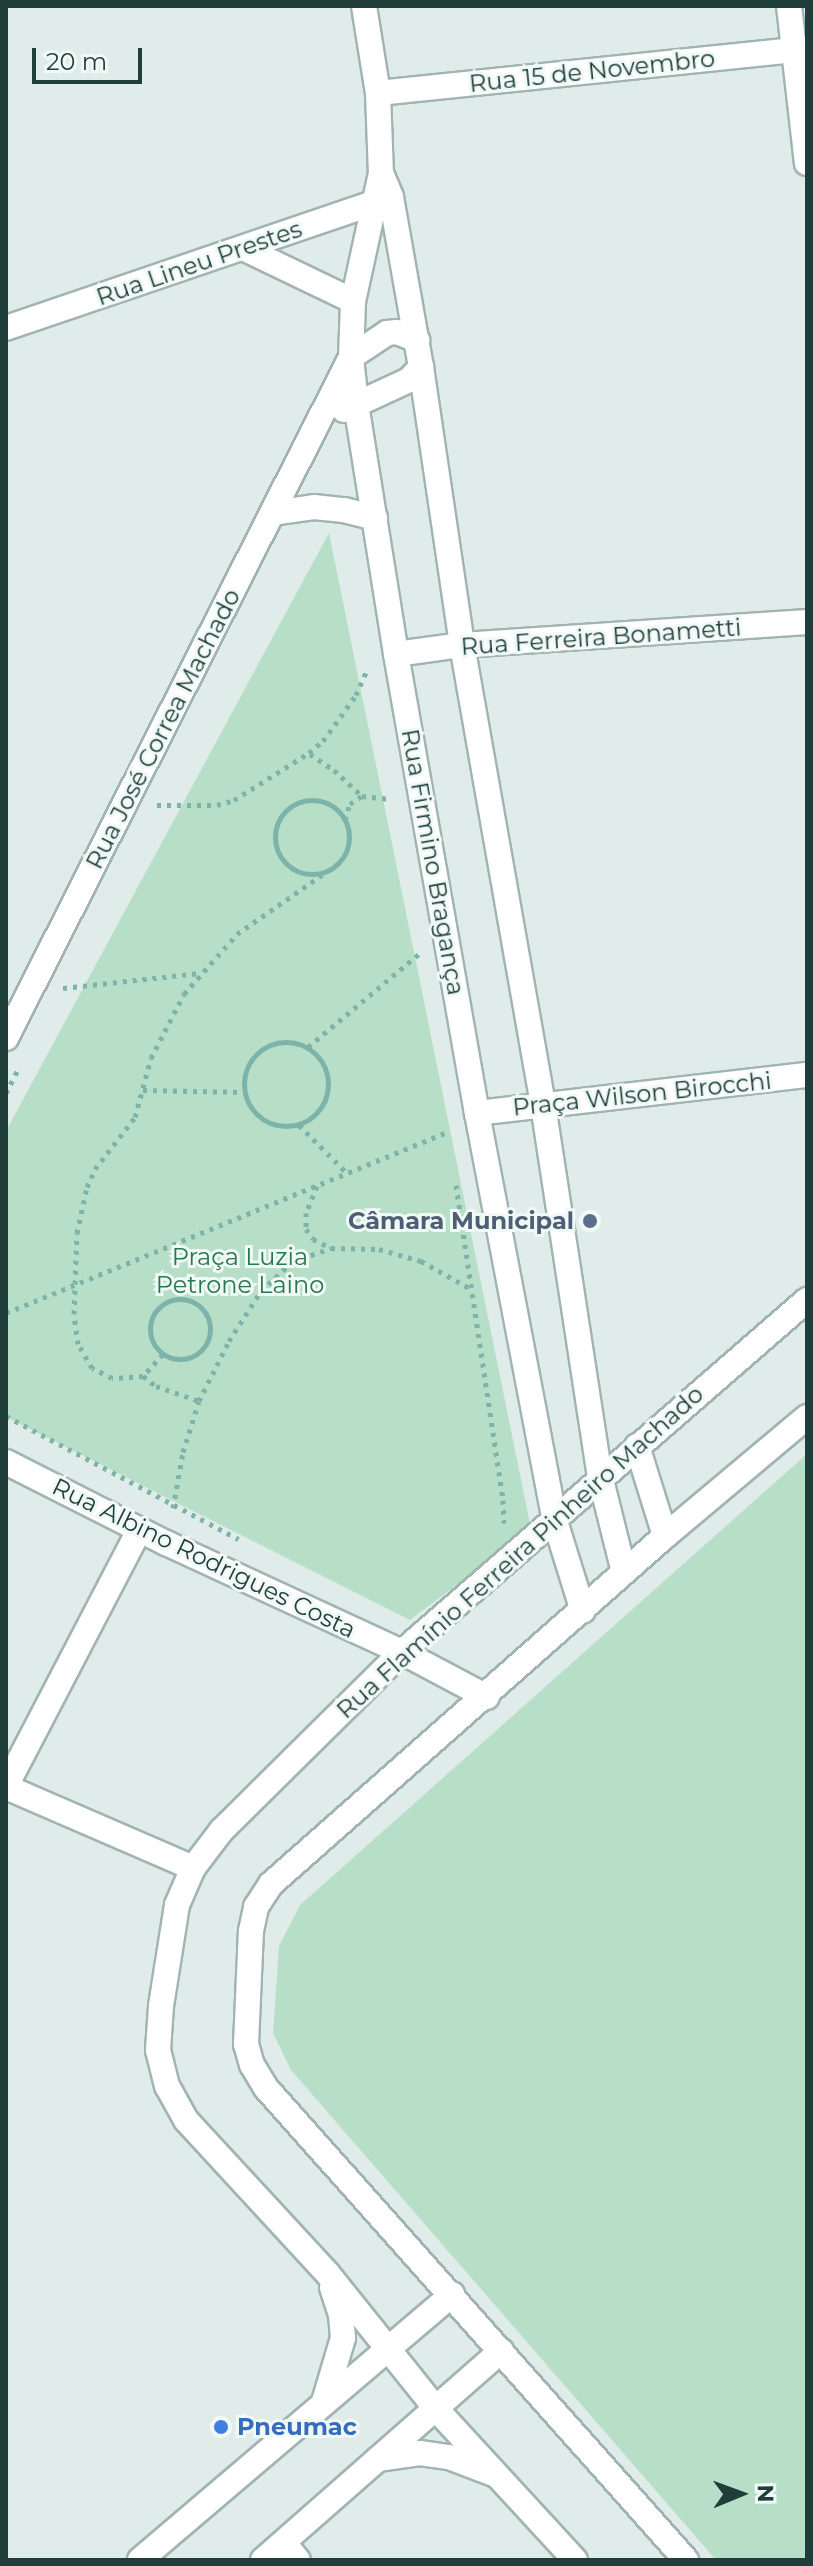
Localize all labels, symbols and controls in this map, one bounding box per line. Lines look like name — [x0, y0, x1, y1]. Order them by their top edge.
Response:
scale bar — [36, 32, 146, 82]
street label: Rua 15 de Novembro — [468, 44, 716, 98]
text: 20 m — [46, 47, 107, 76]
street label: Rua Lineu Prestes — [92, 214, 306, 312]
street label: Rua José Correa Machado — [80, 584, 246, 874]
street label: Rua Ferreira Bonametti — [460, 613, 742, 661]
street label: Rua Firmino Bragança — [395, 727, 471, 997]
street label: Praça Wilson Birocchi — [511, 1066, 773, 1122]
place label: Câmara Municipal — [348, 1207, 574, 1235]
marker: Câmara Municipal — [581, 1212, 599, 1230]
park label: Praça Luzia Petrone Laino — [156, 1243, 324, 1299]
street label: Rua Flamínio Ferreira Pinheiro Machado — [331, 1380, 709, 1724]
street label: Rua Albino Rodrigues Costa — [48, 1472, 360, 1644]
place label: Pneumac — [237, 2413, 357, 2441]
marker: Pneumac — [212, 2418, 230, 2436]
north arrow — [701, 2454, 781, 2534]
text: N — [752, 2484, 779, 2503]

